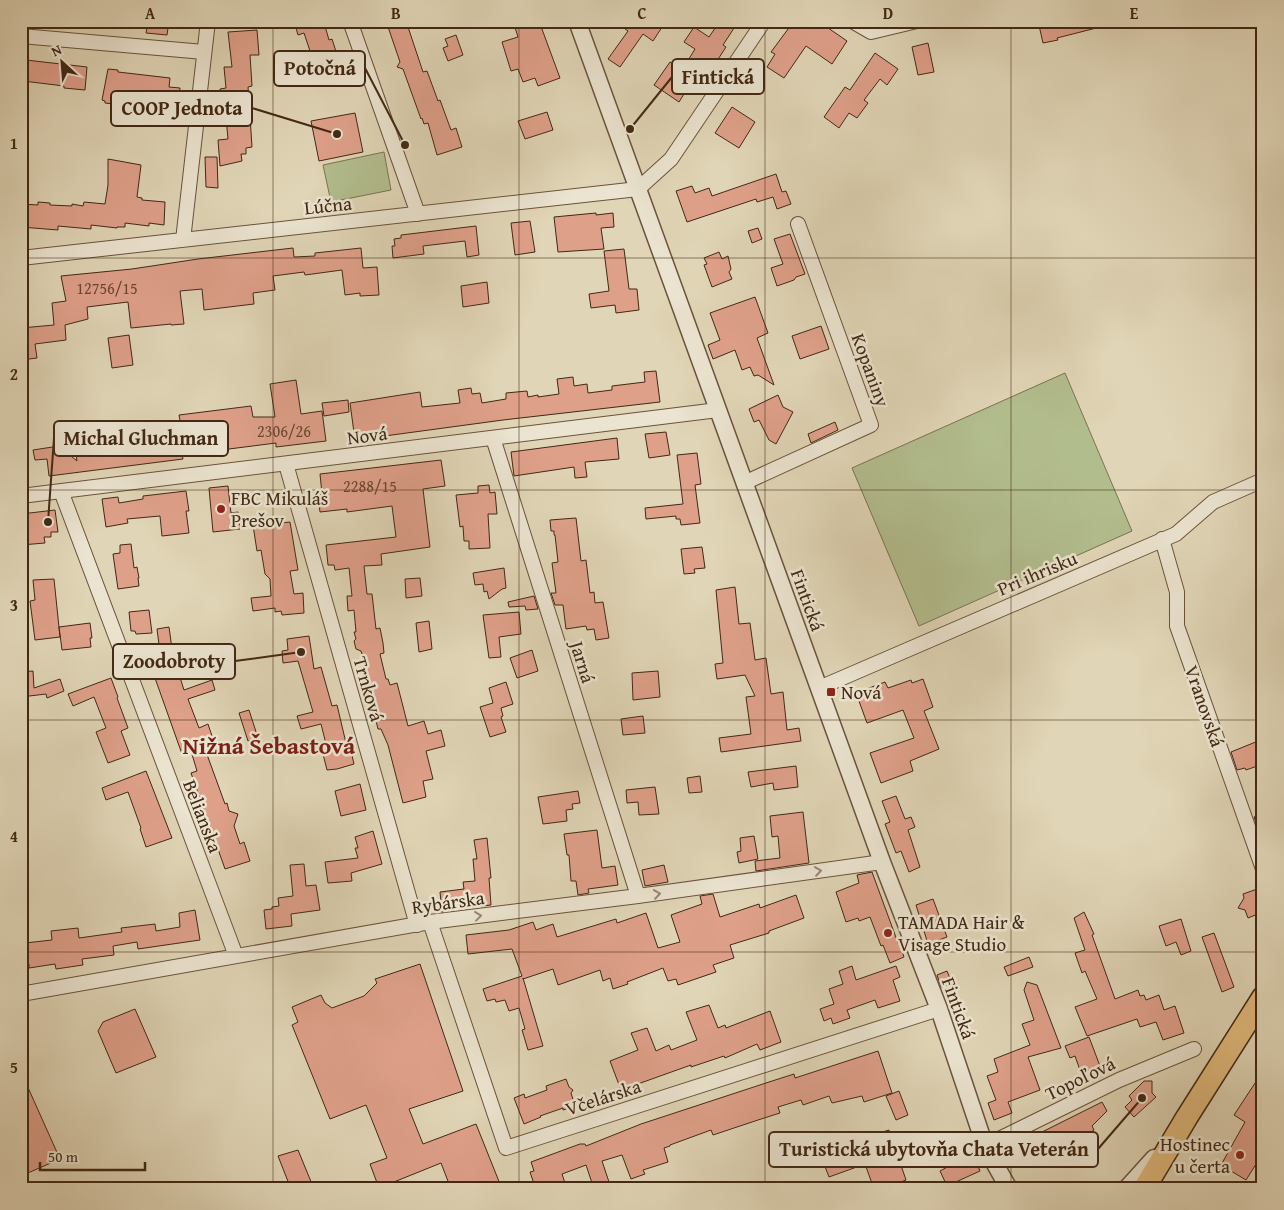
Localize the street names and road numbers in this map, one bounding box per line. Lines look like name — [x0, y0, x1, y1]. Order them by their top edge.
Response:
street label: Lúčna — [303, 189, 353, 221]
street label: Kopaniny — [845, 329, 897, 411]
street label: Nová — [345, 419, 389, 451]
street label: Pri ihrisku — [993, 543, 1082, 602]
street label: Fintická — [784, 565, 832, 635]
street label: Jarná — [563, 636, 603, 686]
street label: Trnková — [346, 653, 392, 725]
street label: Vranovská — [1178, 661, 1232, 751]
street label: Belianska — [176, 775, 230, 857]
street label: Rybárska — [410, 883, 486, 921]
street label: Fintická — [935, 973, 983, 1043]
street label: Topoľová — [1040, 1049, 1120, 1107]
street label: Včelárska — [562, 1072, 644, 1122]

